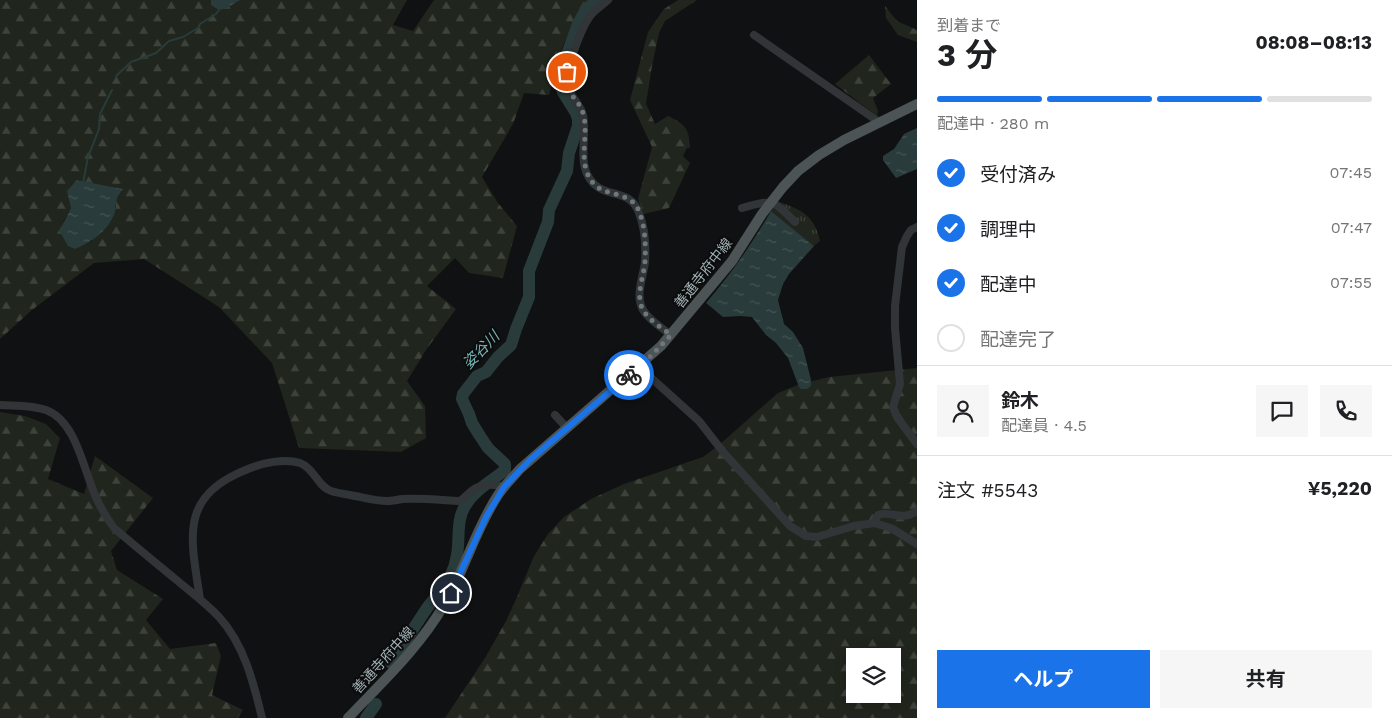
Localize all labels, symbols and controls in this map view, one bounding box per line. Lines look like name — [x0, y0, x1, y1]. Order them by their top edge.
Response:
text: 到着まで — [937, 16, 1001, 35]
text: 08:08–08:13 — [1255, 31, 1372, 54]
text: 3 分 — [937, 36, 997, 74]
pin — [546, 51, 588, 93]
icon: bag — [553, 58, 581, 86]
text: 配達中 · 280 m — [937, 114, 1049, 133]
icon: check — [937, 159, 965, 187]
text: 受付済み — [980, 163, 1056, 186]
text: 07:45 — [1330, 163, 1372, 182]
icon: check — [937, 214, 965, 242]
text: 調理中 — [980, 218, 1037, 241]
text: 07:47 — [1331, 218, 1372, 237]
street label: 善通寺府中線 — [671, 235, 735, 311]
icon: check — [937, 269, 965, 297]
text: 配達中 — [980, 273, 1037, 296]
text: 07:55 — [1330, 273, 1372, 292]
water label: 姿谷川 — [459, 326, 504, 372]
text: 配達完了 — [980, 328, 1056, 351]
courier — [604, 350, 654, 400]
icon: bike — [615, 361, 643, 389]
button: person — [937, 385, 989, 437]
button: chat — [1256, 385, 1308, 437]
button: phone — [1320, 385, 1372, 437]
text: 鈴木 — [1001, 389, 1039, 412]
text: 配達員 · 4.5 — [1001, 416, 1087, 435]
text: ¥5,220 — [1308, 477, 1372, 500]
text: 注文 #5543 — [937, 479, 1038, 502]
pin — [430, 572, 472, 614]
icon: home — [437, 579, 465, 607]
street label: 善通寺府中線 — [349, 623, 417, 697]
map controls — [846, 648, 901, 703]
button: layers — [846, 648, 901, 703]
button: ヘルプ — [937, 650, 1150, 708]
button: 共有 — [1160, 650, 1372, 708]

